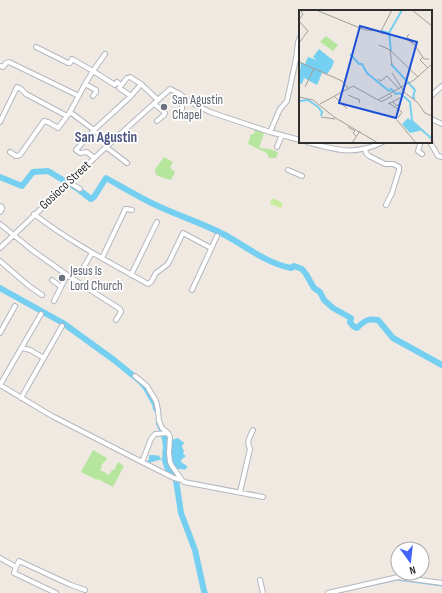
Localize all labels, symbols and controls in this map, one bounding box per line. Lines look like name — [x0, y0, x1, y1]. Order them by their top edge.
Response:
inset map — [299, 10, 432, 143]
place label: San Agustin Chapel — [172, 92, 223, 123]
marker: San Agustin Chapel — [159, 102, 169, 112]
district label: San Agustin — [75, 128, 137, 147]
street label: Gosioco Street — [36, 157, 94, 213]
place label: Jesus Is Lord Church — [69, 263, 123, 294]
marker: Jesus Is Lord Church — [57, 273, 67, 283]
north arrow — [390, 541, 430, 581]
text: N — [408, 563, 417, 577]

